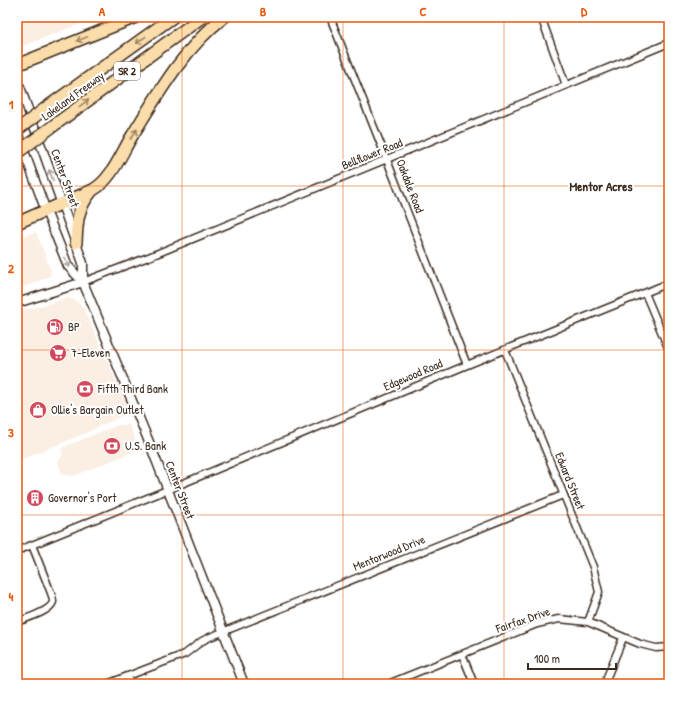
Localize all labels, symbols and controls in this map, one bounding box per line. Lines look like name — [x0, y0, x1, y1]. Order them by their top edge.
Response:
text: A — [99, 2, 106, 20]
text: B — [260, 2, 267, 20]
text: C — [419, 2, 427, 20]
text: D — [581, 2, 588, 20]
one-way arrow — [77, 36, 89, 44]
one-way arrow — [136, 36, 147, 44]
road number: SR 2 — [114, 62, 140, 80]
street label: Lakeland Freeway — [38, 67, 108, 124]
text: 1 — [9, 95, 14, 113]
one-way arrow — [79, 99, 90, 107]
one-way arrow — [130, 129, 138, 140]
street label: Bellflower Road — [339, 133, 405, 173]
street label: Center Street — [47, 146, 84, 210]
street label: Oakdale Road — [392, 157, 429, 215]
one-way arrow — [47, 169, 55, 181]
district label: Mentor Acres — [569, 177, 633, 195]
one-way arrow — [64, 256, 71, 268]
text: 2 — [8, 259, 15, 277]
fuel station icon: BP — [45, 317, 65, 337]
place label: BP — [68, 318, 80, 335]
supermarket icon: 7-Eleven — [48, 343, 68, 363]
place label: 7-Eleven — [71, 344, 110, 361]
street label: Edgewood Road — [381, 354, 445, 395]
bank icon: Fifth Third Bank — [75, 379, 95, 399]
place label: Fifth Third Bank — [97, 380, 168, 397]
shop icon: Ollie's Bargain Outlet — [28, 400, 48, 420]
place label: Ollie's Bargain Outlet — [51, 401, 145, 418]
text: 3 — [8, 423, 14, 441]
bank icon: U.S. Bank — [102, 436, 122, 456]
place label: U.S. Bank — [125, 437, 166, 454]
street label: Edward Street — [551, 450, 590, 513]
street label: Center Street — [162, 458, 200, 522]
building icon: Governor's Port — [25, 488, 45, 508]
place label: Governor's Port — [48, 489, 117, 506]
street label: Mentorwood Drive — [350, 530, 428, 575]
text: 4 — [9, 587, 14, 605]
street label: Fairfax Drive — [493, 602, 552, 637]
scale bar — [528, 645, 616, 671]
text: 100 m — [534, 650, 560, 667]

